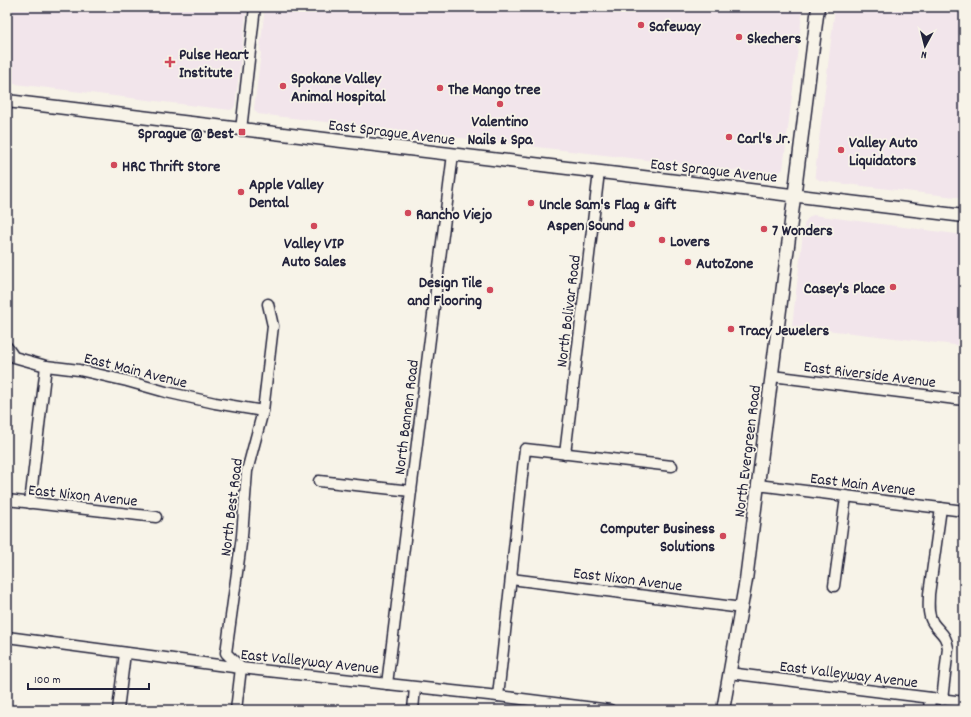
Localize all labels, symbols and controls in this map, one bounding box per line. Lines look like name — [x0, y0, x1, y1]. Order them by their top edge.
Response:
place label: Safeway — [649, 16, 702, 39]
marker: Safeway — [636, 20, 646, 30]
north arrow — [905, 26, 945, 66]
place label: Skechers — [747, 28, 801, 51]
marker: Skechers — [734, 32, 744, 42]
place label: Pulse Heart Institute — [179, 44, 249, 85]
text: N — [920, 46, 928, 62]
marker: Pulse Heart Institute — [164, 56, 176, 68]
place label: Spokane Valley Animal Hospital — [291, 68, 386, 109]
place label: The Mango tree — [448, 79, 540, 102]
marker: Spokane Valley Animal Hospital — [278, 81, 288, 91]
marker: The Mango tree — [435, 83, 445, 93]
marker: Valentino Nails & Spa — [495, 99, 505, 109]
place label: Valentino Nails & Spa — [467, 111, 534, 152]
street label: East Sprague Avenue — [327, 114, 456, 153]
place label: Sprague @ Best — [138, 123, 234, 146]
marker: Sprague @ Best — [237, 127, 247, 137]
place label: Carl's Jr. — [737, 128, 790, 151]
marker: Carl's Jr. — [724, 132, 734, 142]
place label: Valley Auto Liquidators — [849, 132, 918, 173]
marker: Valley Auto Liquidators — [836, 145, 846, 155]
street label: East Sprague Avenue — [649, 153, 778, 190]
place label: HRC Thrift Store — [122, 156, 220, 179]
marker: HRC Thrift Store — [109, 160, 119, 170]
place label: Apple Valley Dental — [249, 174, 325, 215]
marker: Apple Valley Dental — [236, 187, 246, 197]
place label: Uncle Sam's Flag & Gift — [539, 194, 677, 217]
marker: Uncle Sam's Flag & Gift — [526, 198, 536, 208]
place label: Rancho Viejo — [416, 204, 492, 227]
marker: Rancho Viejo — [403, 208, 413, 218]
place label: Aspen Sound — [547, 215, 624, 238]
marker: Aspen Sound — [627, 219, 637, 229]
place label: 7 Wonders — [772, 220, 833, 243]
marker: Valley VIP Auto Sales — [309, 221, 319, 231]
marker: 7 Wonders — [759, 224, 769, 234]
place label: Lovers — [670, 231, 710, 254]
place label: Valley VIP Auto Sales — [282, 233, 346, 274]
marker: Lovers — [657, 235, 667, 245]
place label: AutoZone — [696, 253, 753, 276]
street label: North Bolivar Road — [551, 254, 588, 369]
marker: AutoZone — [683, 257, 693, 267]
place label: Design Tile and Flooring — [407, 272, 482, 313]
place label: Casey's Place — [804, 278, 885, 301]
marker: Casey's Place — [888, 282, 898, 292]
marker: Design Tile and Flooring — [485, 285, 495, 295]
place label: Tracy Jewelers — [739, 320, 829, 343]
marker: Tracy Jewelers — [726, 324, 736, 334]
street label: East Main Avenue — [81, 347, 189, 395]
street label: East Riverside Avenue — [802, 356, 937, 395]
street label: North Bannen Road — [389, 358, 426, 476]
street label: North Evergreen Road — [729, 384, 768, 519]
street label: North Best Road — [215, 457, 250, 558]
street label: East Main Avenue — [809, 468, 917, 503]
street label: East Nixon Avenue — [27, 479, 139, 514]
place label: Computer Business Solutions — [600, 518, 715, 559]
marker: Computer Business Solutions — [718, 531, 728, 541]
street label: East Nixon Avenue — [572, 562, 684, 599]
street label: East Valleyway Avenue — [239, 644, 380, 681]
street label: East Valleyway Avenue — [778, 656, 919, 695]
scale bar — [28, 665, 149, 691]
text: 100 m — [34, 672, 61, 689]

